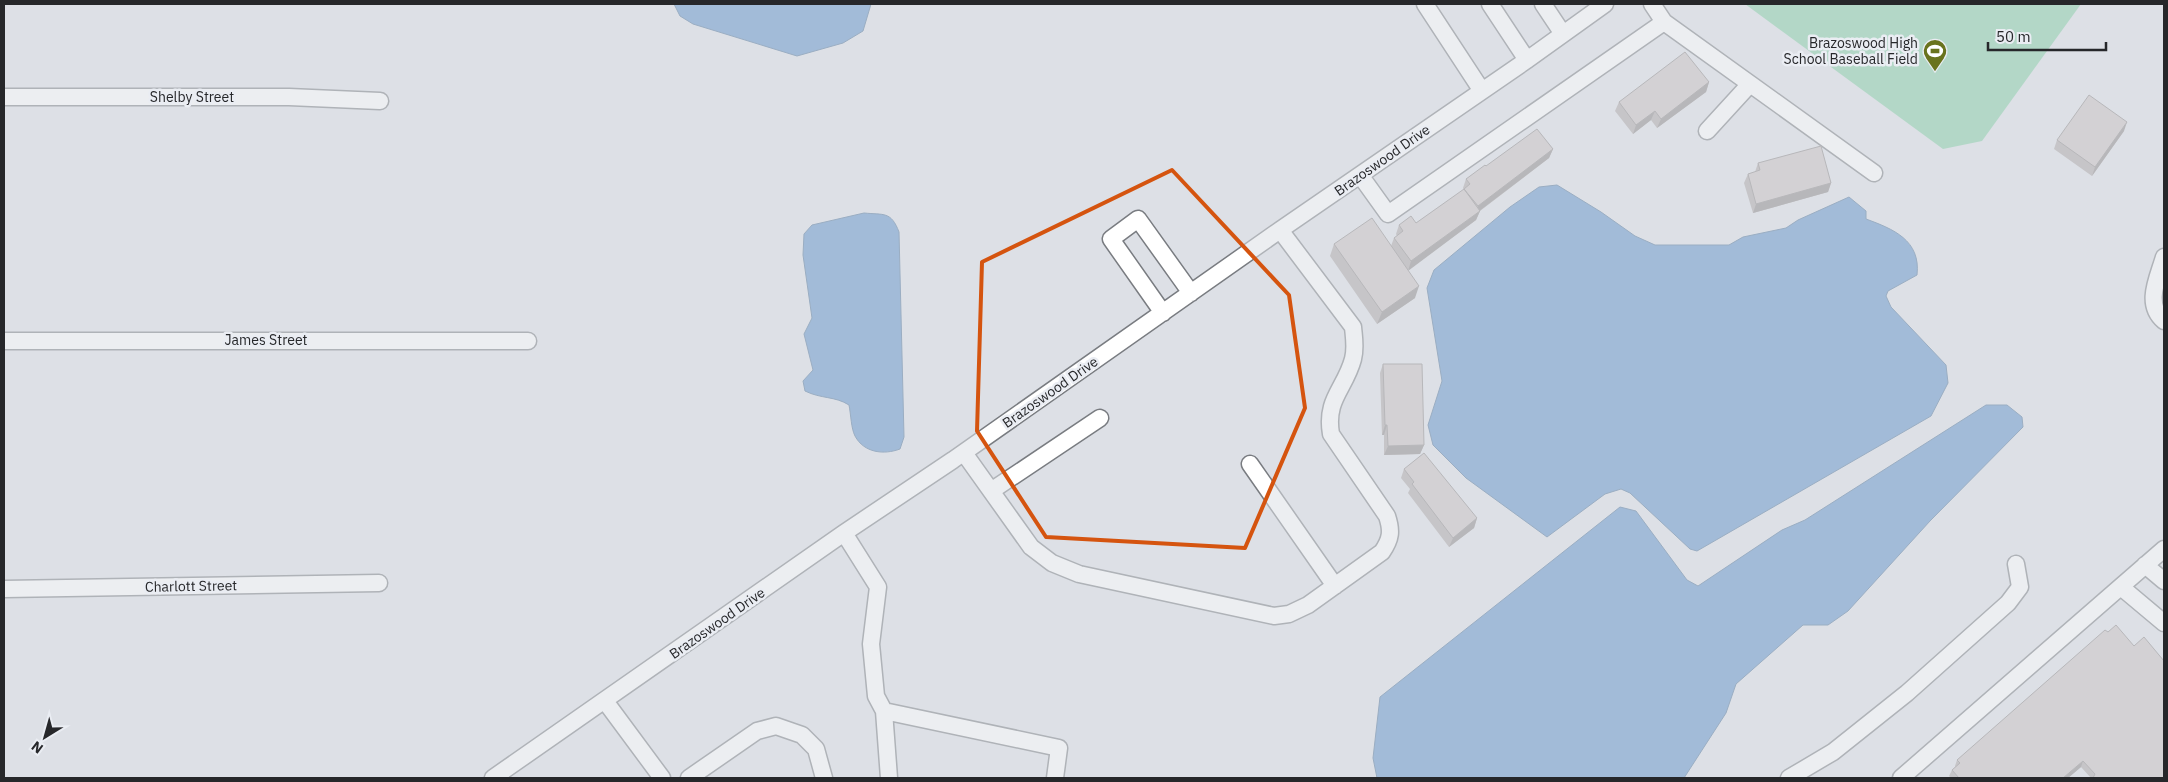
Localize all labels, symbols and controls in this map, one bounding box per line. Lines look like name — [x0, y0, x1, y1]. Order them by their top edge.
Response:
scale bar — [1988, 20, 2106, 52]
text: 50 m — [1996, 27, 2031, 46]
place label: Brazoswood High School Baseball Field — [1784, 34, 1918, 68]
sports icon: Brazoswood High School Baseball Field — [1922, 38, 1948, 72]
street label: Shelby Street — [150, 88, 234, 106]
street label: Brazoswood Drive — [1331, 120, 1434, 200]
street label: James Street — [224, 331, 308, 349]
street label: Brazoswood Drive — [999, 352, 1102, 432]
street label: Charlott Street — [145, 576, 237, 596]
street label: Brazoswood Drive — [666, 583, 769, 663]
north arrow — [20, 712, 70, 762]
text: N — [28, 737, 47, 758]

